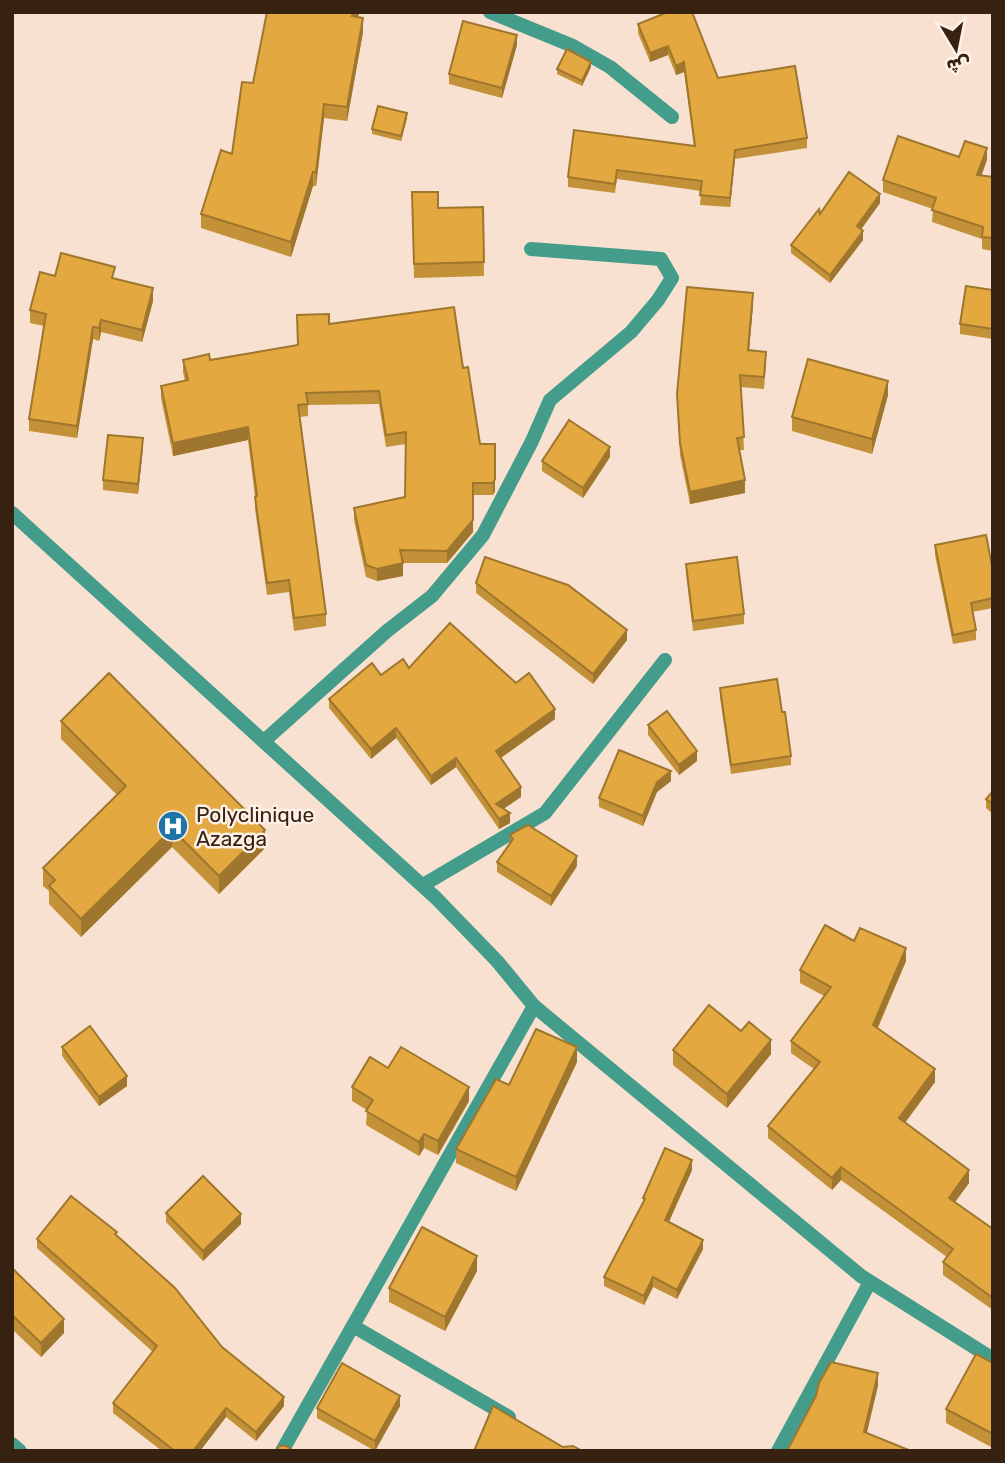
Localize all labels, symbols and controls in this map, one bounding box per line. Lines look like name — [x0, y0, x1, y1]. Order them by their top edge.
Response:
north arrow — [921, 14, 991, 84]
text: ش — [945, 52, 973, 79]
place label: Polyclinique Azazga — [196, 802, 314, 851]
hospital icon: Polyclinique Azazga — [156, 809, 190, 843]

